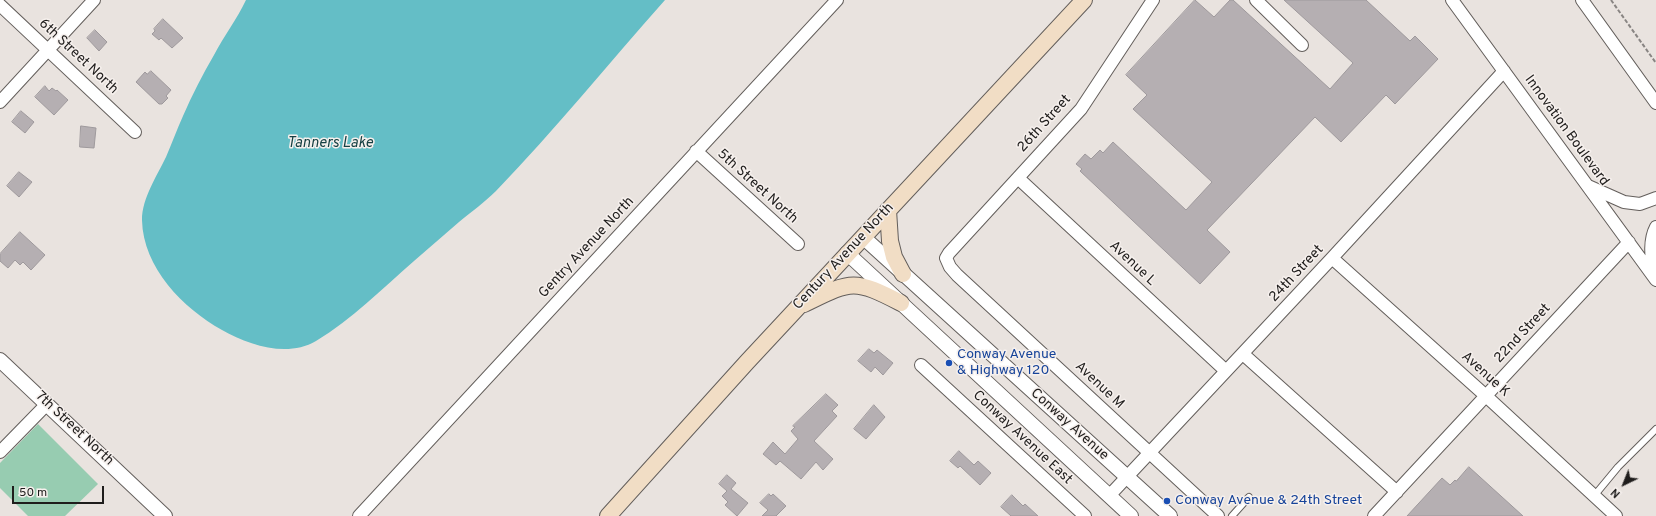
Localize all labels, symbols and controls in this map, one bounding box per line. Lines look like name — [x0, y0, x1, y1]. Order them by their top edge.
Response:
street label: 6th Street North — [35, 16, 121, 98]
street label: Innovation Boulevard — [1520, 72, 1612, 190]
street label: 26th Street — [1015, 92, 1075, 156]
water label: Tanners Lake — [287, 135, 373, 153]
street label: 5th Street North — [713, 146, 801, 228]
street label: Gentry Avenue North — [536, 194, 638, 302]
street label: Century Avenue North — [790, 200, 898, 314]
street label: Avenue L — [1105, 238, 1159, 290]
street label: 24th Street — [1266, 242, 1328, 306]
street label: 22nd Street — [1491, 301, 1555, 367]
place label: Conway Avenue & Highway 120 — [957, 347, 1056, 380]
street label: Avenue K — [1457, 349, 1513, 401]
marker: Conway Avenue & Highway 120 — [944, 358, 954, 368]
street label: Avenue M — [1071, 359, 1127, 413]
street label: Conway Avenue — [1026, 386, 1112, 464]
street label: 7th Street North — [31, 388, 117, 470]
street label: Conway Avenue East — [969, 388, 1075, 488]
north arrow — [1604, 464, 1644, 504]
scale bar — [14, 478, 106, 504]
text: 50 m — [19, 485, 47, 501]
text: N — [1608, 485, 1623, 501]
place label: Conway Avenue & 24th Street — [1175, 493, 1362, 509]
marker: Conway Avenue & 24th Street — [1162, 496, 1172, 506]

